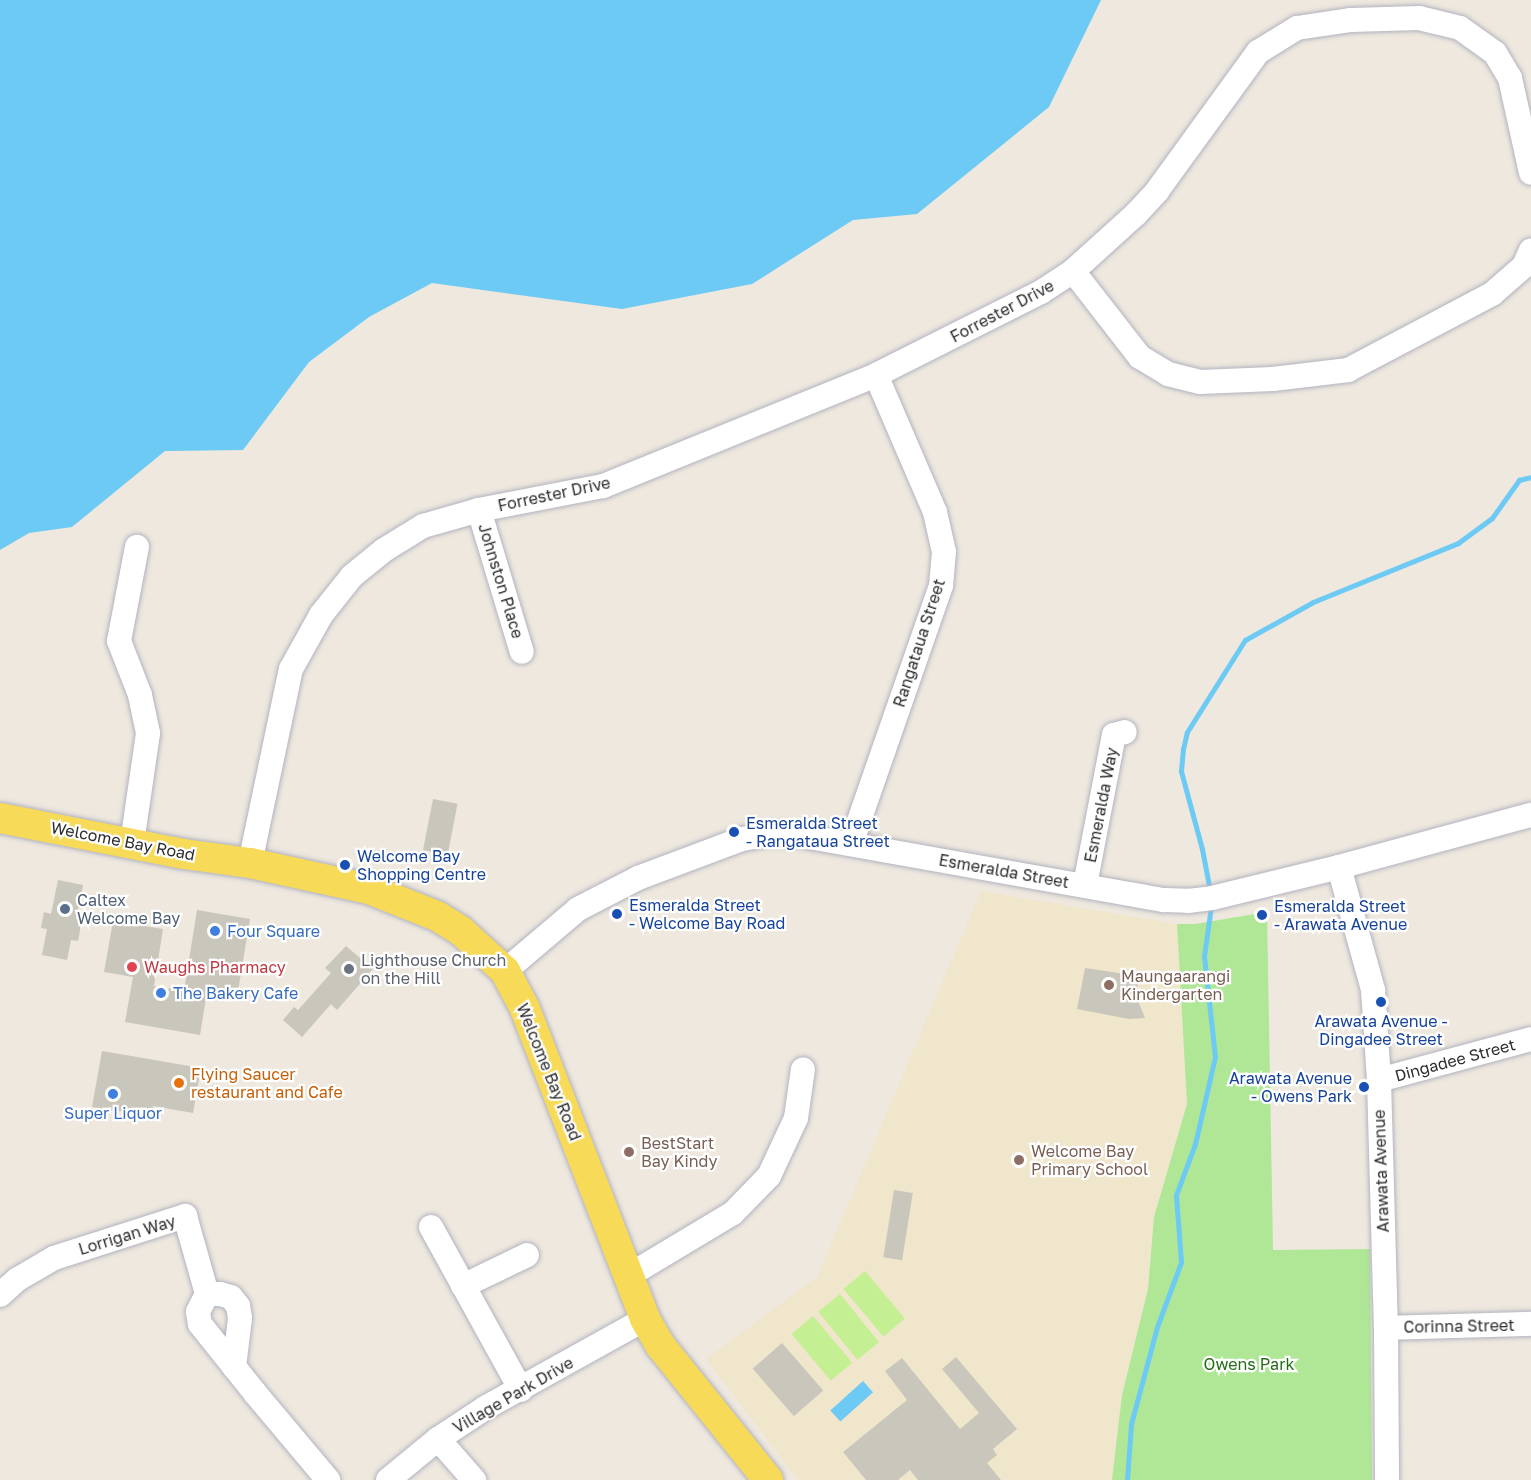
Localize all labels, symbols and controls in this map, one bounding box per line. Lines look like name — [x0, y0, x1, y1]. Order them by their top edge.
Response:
street label: Forrester Drive — [947, 276, 1057, 346]
street label: Forrester Drive — [496, 473, 612, 515]
street label: Johnston Place — [474, 521, 528, 641]
street label: Rangataua Street — [889, 576, 949, 710]
street label: Esmeralda Way — [1080, 746, 1122, 864]
place label: Esmeralda Street - Rangataua Street — [746, 813, 890, 851]
street label: Welcome Bay Road — [49, 818, 197, 864]
marker: Esmeralda Street - Rangataua Street — [727, 825, 741, 839]
place label: Welcome Bay Shopping Centre — [357, 846, 486, 884]
street label: Esmeralda Street — [937, 850, 1071, 892]
marker: Welcome Bay Shopping Centre — [338, 858, 352, 872]
place label: Caltex Welcome Bay — [77, 890, 180, 928]
place label: Esmeralda Street - Welcome Bay Road — [629, 895, 785, 933]
place label: Esmeralda Street - Arawata Avenue — [1274, 896, 1407, 934]
marker: Caltex Welcome Bay — [58, 902, 72, 916]
marker: Esmeralda Street - Welcome Bay Road — [610, 907, 624, 921]
marker: Esmeralda Street - Arawata Avenue — [1255, 908, 1269, 922]
place label: Four Square — [227, 921, 320, 941]
marker: Four Square — [208, 924, 222, 938]
place label: Lighthouse Church on the Hill — [361, 950, 506, 988]
place label: Waughs Pharmacy — [144, 957, 286, 977]
marker: Waughs Pharmacy — [125, 960, 139, 974]
marker: Lighthouse Church on the Hill — [342, 962, 356, 976]
place label: Maungaarangi Kindergarten — [1121, 966, 1230, 1004]
marker: Maungaarangi Kindergarten — [1102, 978, 1116, 992]
place label: The Bakery Cafe — [173, 983, 298, 1003]
marker: The Bakery Cafe — [154, 986, 168, 1000]
marker: Arawata Avenue - Dingadee Street — [1374, 995, 1388, 1009]
street label: Welcome Bay Road — [513, 1001, 585, 1143]
place label: Arawata Avenue - Dingadee Street — [1314, 1011, 1448, 1049]
street label: Dingadee Street — [1393, 1035, 1517, 1085]
place label: Flying Saucer restaurant and Cafe — [191, 1064, 343, 1102]
place label: Arawata Avenue - Owens Park — [1229, 1068, 1352, 1106]
marker: Flying Saucer restaurant and Cafe — [172, 1076, 186, 1090]
marker: Arawata Avenue - Owens Park — [1357, 1080, 1371, 1094]
marker: Super Liquor — [106, 1087, 120, 1101]
place label: Super Liquor — [64, 1103, 162, 1123]
street label: Arawata Avenue — [1369, 1109, 1393, 1233]
place label: BestStart Bay Kindy — [641, 1133, 717, 1171]
place label: Welcome Bay Primary School — [1031, 1141, 1148, 1179]
marker: BestStart Bay Kindy — [622, 1145, 636, 1159]
marker: Welcome Bay Primary School — [1012, 1153, 1026, 1167]
street label: Lorrigan Way — [76, 1211, 178, 1259]
street label: Corinna Street — [1403, 1315, 1515, 1337]
street label: Village Park Drive — [449, 1353, 577, 1437]
park label: Owens Park — [1204, 1354, 1294, 1374]

